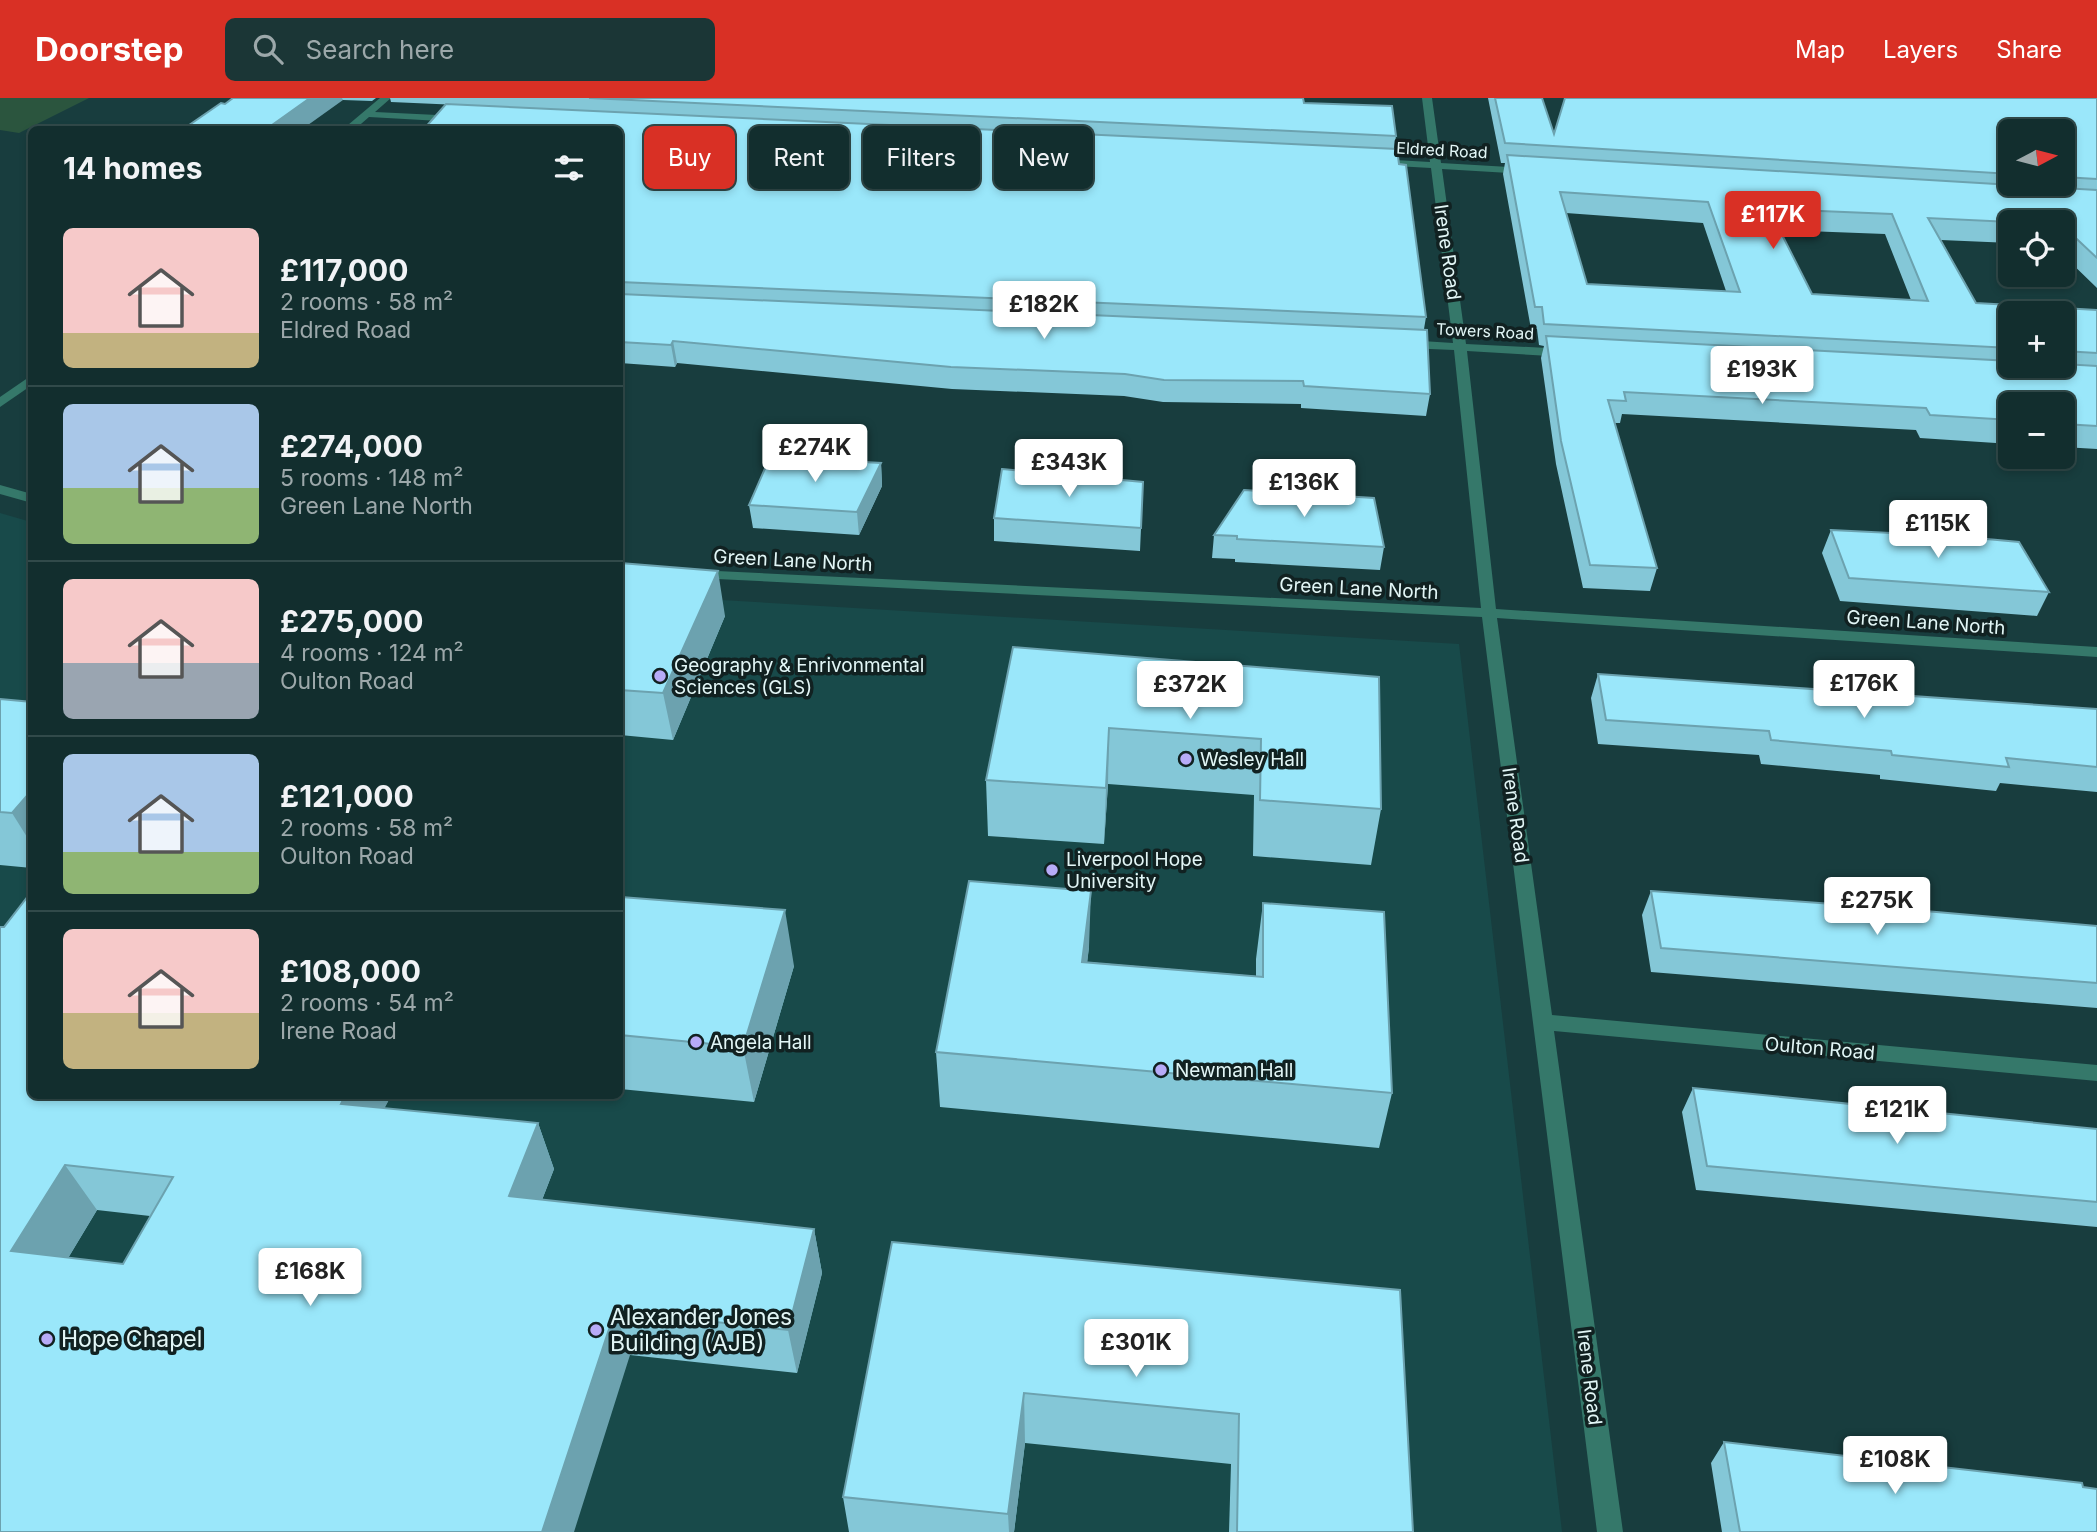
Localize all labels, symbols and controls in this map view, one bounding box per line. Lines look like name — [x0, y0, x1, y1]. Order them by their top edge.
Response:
search box — [225, 18, 715, 81]
text: Doorstep — [35, 29, 183, 69]
icon: search — [249, 30, 287, 68]
text: Search here — [305, 34, 454, 65]
text: Map — [1795, 35, 1845, 64]
text: Layers — [1883, 35, 1958, 64]
text: Share — [1996, 35, 2062, 64]
north arrow — [1998, 119, 2076, 196]
map controls — [1998, 119, 2075, 469]
chip: Buy — [644, 126, 735, 189]
chip: Rent — [749, 126, 849, 189]
chip: Filters — [863, 126, 980, 189]
chip: New — [994, 126, 1093, 189]
street label: Eldred Road — [1396, 138, 1488, 162]
icon: filters — [550, 149, 588, 187]
text: 14 homes — [63, 150, 202, 186]
pin: £117K — [1724, 192, 1822, 251]
text: £117K — [1741, 200, 1805, 228]
street label: Irene Road — [1429, 203, 1466, 301]
button: locate — [1998, 210, 2075, 287]
text: £117,000 — [280, 252, 409, 288]
icon: home — [119, 256, 203, 340]
pin: £182K — [995, 282, 1093, 341]
text: 2 rooms · 58 m² — [280, 288, 453, 316]
text: £182K — [1009, 290, 1079, 318]
button: + — [1998, 301, 2075, 378]
text: Eldred Road — [280, 316, 411, 344]
street label: Towers Road — [1436, 318, 1534, 344]
pin: £193K — [1713, 346, 1811, 406]
text: £193K — [1727, 355, 1797, 383]
button: − — [1998, 392, 2075, 469]
pin: £274K — [766, 424, 864, 484]
text: £274,000 — [280, 428, 423, 464]
icon: home — [119, 432, 203, 516]
text: £274K — [778, 433, 852, 461]
pin: £343K — [1020, 440, 1118, 499]
text: £343K — [1031, 448, 1107, 476]
pin: £136K — [1255, 460, 1353, 519]
text: 5 rooms · 148 m² — [280, 464, 463, 492]
text: £136K — [1269, 468, 1339, 496]
text: Green Lane North — [280, 492, 473, 520]
pin: £115K — [1889, 500, 1987, 560]
text: £115K — [1905, 509, 1971, 537]
street label: Green Lane North — [713, 545, 873, 576]
street label: Green Lane North — [1279, 573, 1439, 604]
text: £275,000 — [280, 603, 424, 639]
street label: Green Lane North — [1846, 605, 2006, 640]
icon: home — [119, 607, 203, 691]
text: 4 rooms · 124 m² — [280, 639, 464, 667]
place label: Geography & Enrivonmental Sciences (GLS) — [674, 654, 924, 699]
pin: £176K — [1815, 660, 1913, 720]
pin: £372K — [1141, 662, 1239, 721]
text: Oulton Road — [280, 667, 414, 695]
marker: Geography & Enrivonmental Sciences (GLS) — [652, 668, 668, 684]
text: £176K — [1829, 669, 1899, 697]
text: £372K — [1153, 670, 1227, 698]
place label: Wesley Hall — [1200, 748, 1304, 771]
marker: Wesley Hall — [1178, 751, 1194, 767]
street label: Irene Road — [1497, 766, 1534, 864]
text: £121,000 — [280, 778, 414, 814]
icon: home — [119, 782, 203, 866]
text: 2 rooms · 58 m² — [280, 814, 453, 842]
text: Oulton Road — [280, 842, 414, 870]
place label: Liverpool Hope University — [1066, 848, 1203, 893]
marker: Liverpool Hope University — [1044, 862, 1060, 878]
pin: £275K — [1828, 878, 1926, 937]
text: £275K — [1840, 886, 1914, 914]
text: £108,000 — [280, 953, 421, 989]
icon: home — [119, 957, 203, 1041]
text: 2 rooms · 54 m² — [280, 989, 454, 1017]
text: Irene Road — [280, 1017, 397, 1045]
place label: Angela Hall — [710, 1031, 812, 1054]
street label: Oulton Road — [1764, 1032, 1876, 1065]
marker: Angela Hall — [688, 1034, 704, 1050]
place label: Newman Hall — [1175, 1059, 1293, 1082]
marker: Newman Hall — [1153, 1062, 1169, 1078]
pin: £121K — [1848, 1086, 1946, 1146]
text: £121K — [1864, 1095, 1930, 1123]
pin: £168K — [261, 1248, 359, 1308]
text: £168K — [274, 1257, 346, 1285]
place label: Alexander Jones Building (AJB) — [610, 1303, 792, 1357]
pin: £301K — [1087, 1320, 1185, 1379]
marker: Alexander Jones Building (AJB) — [588, 1322, 604, 1338]
place label: Hope Chapel — [61, 1325, 202, 1353]
text: £301K — [1100, 1328, 1172, 1356]
street label: Irene Road — [1572, 1328, 1607, 1426]
marker: Hope Chapel — [39, 1331, 55, 1347]
pin: £108K — [1846, 1436, 1944, 1496]
text: £108K — [1859, 1445, 1931, 1473]

